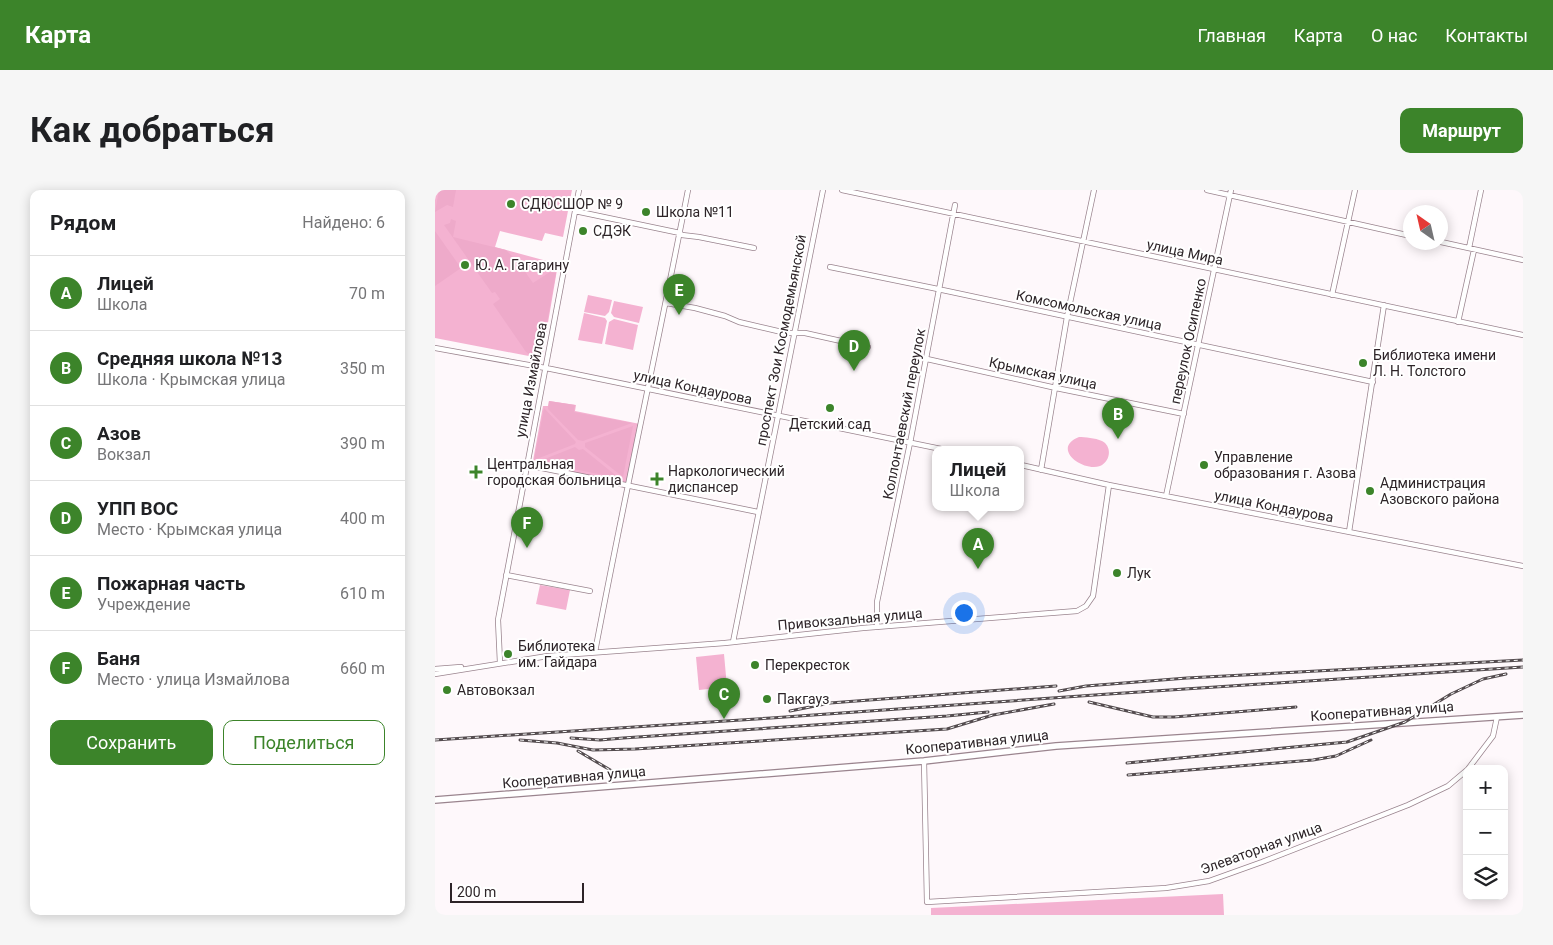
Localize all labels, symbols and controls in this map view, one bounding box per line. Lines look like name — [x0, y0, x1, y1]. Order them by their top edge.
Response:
text: Карта — [25, 21, 91, 49]
text: Главная — [1197, 25, 1266, 46]
text: Карта — [1294, 25, 1343, 46]
text: О нас — [1371, 25, 1417, 46]
text: Контакты — [1445, 25, 1528, 46]
button: Маршрут — [1400, 108, 1523, 153]
text: Как добраться — [30, 110, 275, 151]
place label: СДЮСШОР № 9 — [521, 196, 623, 212]
marker: СДЮСШОР № 9 — [505, 198, 517, 210]
place label: Школа №11 — [656, 204, 734, 220]
north arrow — [1403, 205, 1448, 250]
marker: Школа №11 — [640, 206, 652, 218]
text: Рядом — [50, 211, 116, 235]
text: Найдено: 6 — [302, 213, 385, 232]
place label: СДЭК — [593, 223, 631, 239]
marker: СДЭК — [577, 225, 589, 237]
street label: проспект Зои Космодемьянской — [753, 233, 809, 447]
street label: улица Мира — [1145, 236, 1225, 268]
place label: Ю. А. Гагарину — [475, 257, 569, 273]
marker: Ю. А. Гагарину — [459, 259, 471, 271]
text: Лицей — [97, 272, 154, 295]
pin: E — [663, 274, 695, 315]
street label: переулок Осипенко — [1167, 277, 1209, 405]
text: A — [61, 284, 71, 303]
text: 70 m — [349, 284, 385, 303]
street label: Комсомольская улица — [1015, 287, 1163, 333]
text: Школа — [97, 295, 148, 314]
street label: улица Измайлова — [512, 321, 550, 439]
street label: Коллонтаевский переулок — [880, 327, 929, 501]
pin: D — [838, 330, 870, 371]
text: Средняя школа №13 — [97, 347, 282, 370]
place label: Библиотека имени Л. Н. Толстого — [1373, 347, 1496, 379]
street label: Крымская улица — [988, 354, 1098, 392]
marker: Библиотека имени Л. Н. Толстого — [1357, 357, 1369, 369]
text: B — [61, 359, 71, 378]
text: 350 m — [340, 359, 385, 378]
street label: улица Кондаурова — [632, 367, 754, 407]
text: Школа · Крымская улица — [97, 370, 285, 389]
pin: B — [1102, 398, 1134, 439]
marker: Детский сад — [824, 402, 836, 414]
place label: Детский сад — [789, 416, 872, 432]
text: Азов — [97, 422, 141, 445]
text: C — [61, 434, 71, 453]
text: 390 m — [340, 434, 385, 453]
text: Вокзал — [97, 445, 151, 464]
popup — [932, 446, 1024, 511]
place label: Управление образования г. Азова — [1214, 449, 1356, 481]
place label: Центральная городская больница — [487, 456, 622, 488]
text: Лицей — [950, 458, 1006, 481]
marker: Управление образования г. Азова — [1198, 459, 1210, 471]
place label: Наркологический диспансер — [668, 463, 785, 495]
marker: Центральная городская больница — [469, 465, 483, 479]
marker: Наркологический диспансер — [650, 472, 664, 486]
place label: Администрация Азовского района — [1380, 475, 1499, 507]
text: Школа — [950, 481, 1000, 500]
marker: Администрация Азовского района — [1364, 485, 1376, 497]
street label: улица Кондаурова — [1213, 487, 1335, 525]
text: УПП ВОС — [97, 497, 178, 520]
pin: F — [511, 507, 543, 548]
text: D — [61, 509, 71, 528]
text: 400 m — [340, 509, 385, 528]
text: Место · Крымская улица — [97, 520, 282, 539]
pin: A — [962, 528, 994, 569]
place label: Лук — [1127, 565, 1152, 581]
marker: Лук — [1111, 567, 1123, 579]
text: Пожарная часть — [97, 572, 245, 595]
text: E — [62, 584, 71, 603]
text: 610 m — [340, 584, 385, 603]
text: Учреждение — [97, 595, 190, 614]
your location — [951, 600, 977, 626]
street label: Привокзальная улица — [777, 605, 923, 633]
place label: Библиотека им. Гайдара — [518, 638, 597, 670]
text: Баня — [97, 647, 140, 670]
marker: Библиотека им. Гайдара — [502, 648, 514, 660]
place label: Перекресток — [765, 657, 850, 673]
text: F — [62, 659, 70, 678]
text: 660 m — [340, 659, 385, 678]
marker: Перекресток — [749, 659, 761, 671]
text: Место · улица Измайлова — [97, 670, 290, 689]
pin: C — [708, 678, 740, 719]
place label: Автовокзал — [457, 682, 535, 698]
marker: Автовокзал — [441, 684, 453, 696]
place label: Пакгауз — [777, 691, 829, 707]
marker: Пакгауз — [761, 693, 773, 705]
street label: Кооперативная улица — [1310, 698, 1454, 724]
button: Сохранить — [50, 720, 213, 765]
button: Поделиться — [223, 720, 385, 765]
street label: Кооперативная улица — [905, 727, 1049, 757]
street label: Кооперативная улица — [502, 763, 646, 791]
map controls — [1463, 765, 1508, 900]
button: + — [1463, 765, 1508, 810]
button: − — [1463, 810, 1508, 855]
street label: Элеваторная улица — [1198, 819, 1324, 877]
button: layers — [1463, 855, 1508, 900]
scale bar — [450, 880, 584, 903]
text: 200 m — [457, 884, 496, 900]

